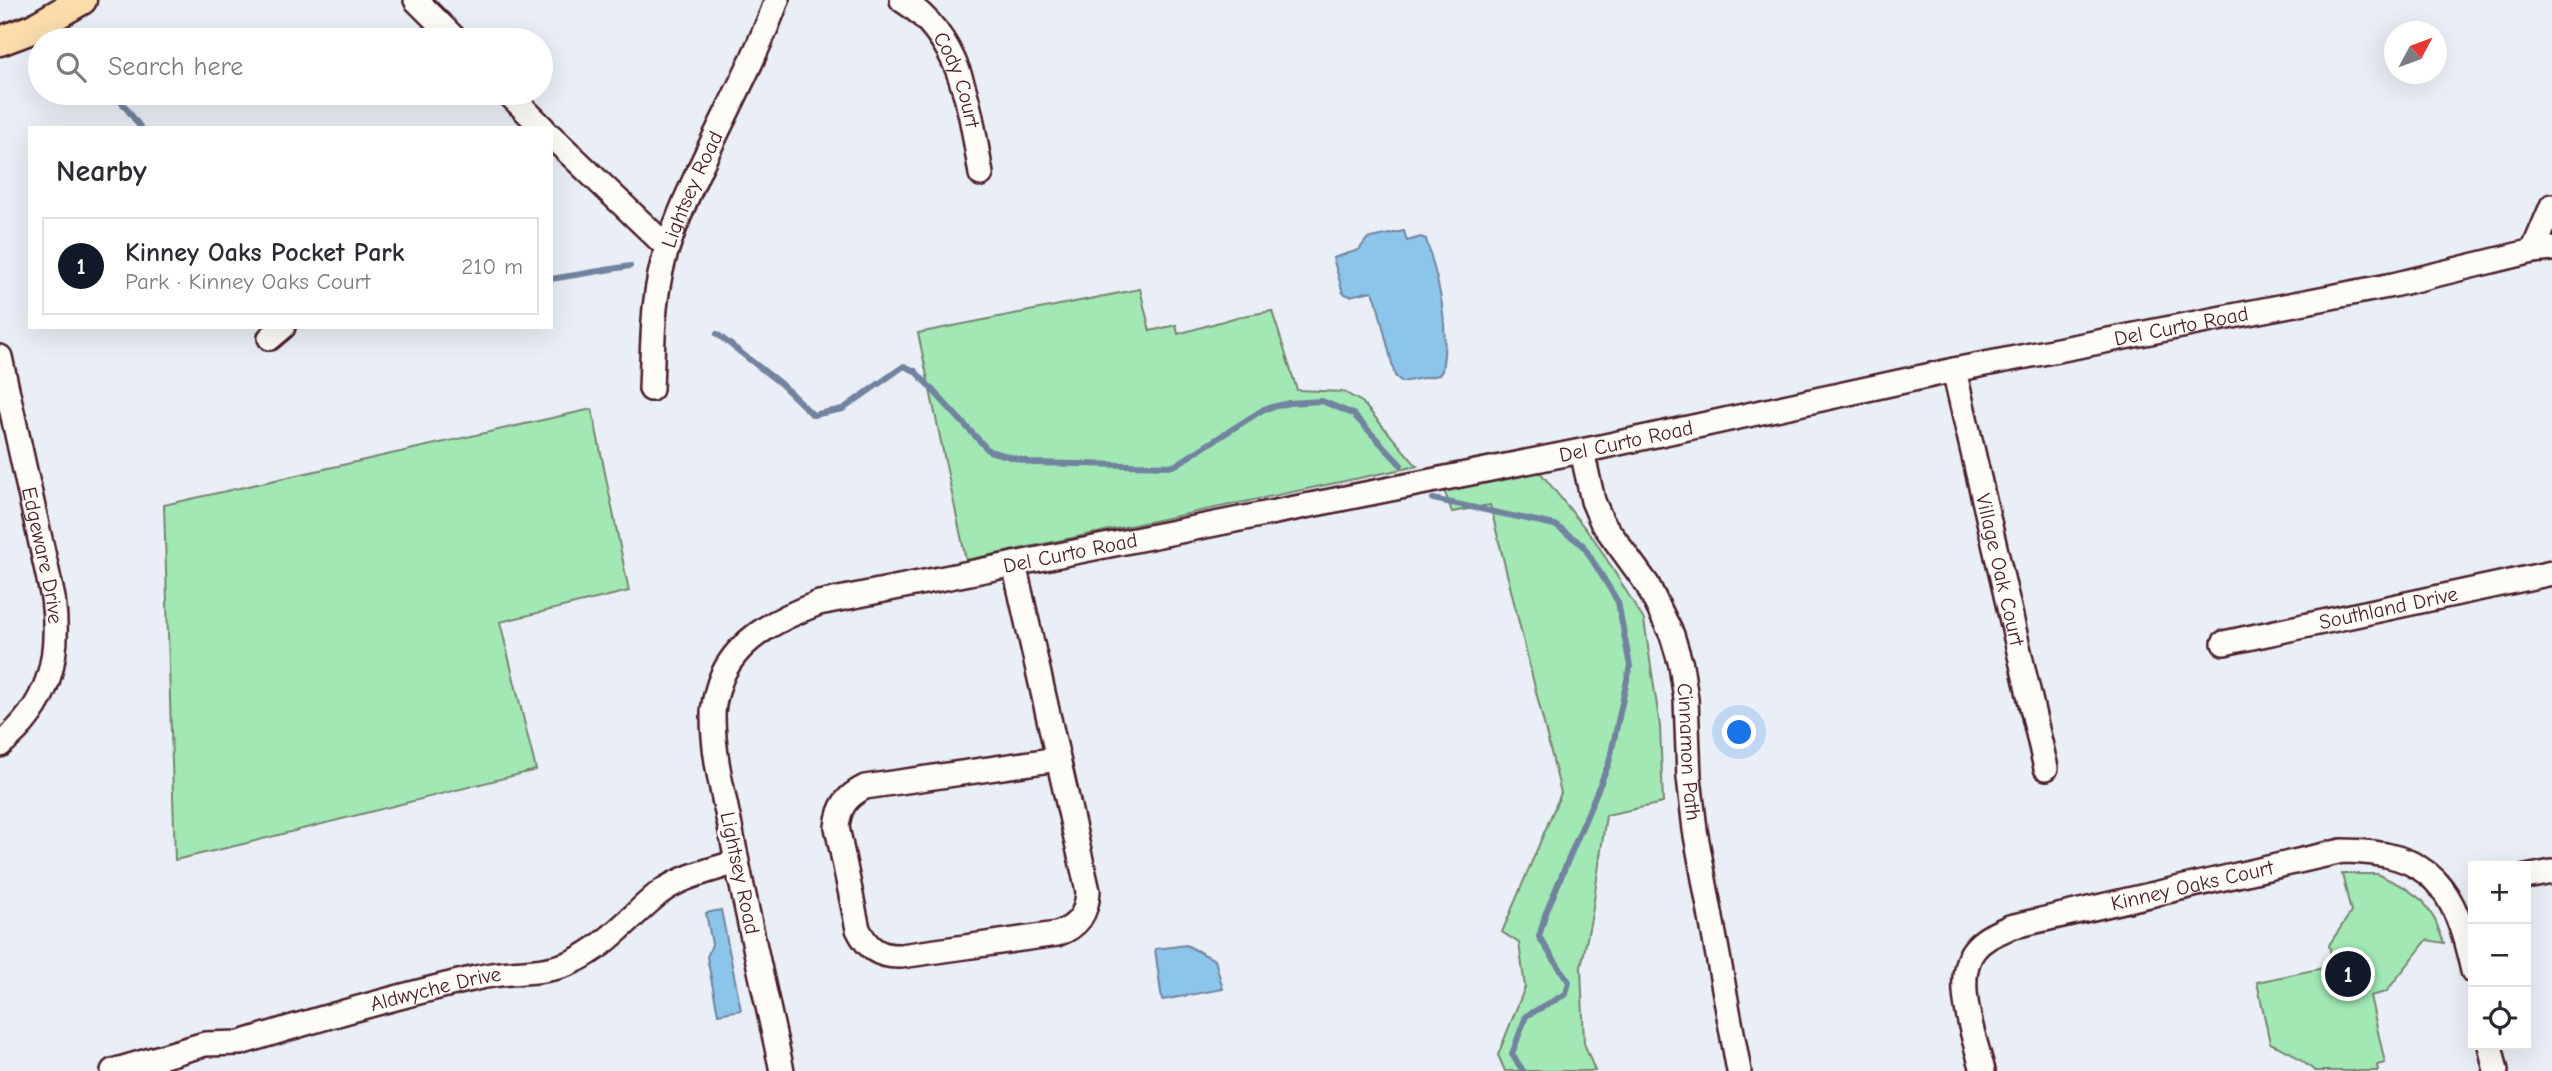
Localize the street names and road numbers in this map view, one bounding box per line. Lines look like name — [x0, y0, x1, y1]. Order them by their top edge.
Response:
street label: Cody Court — [928, 27, 985, 130]
street label: Lightsey Road — [656, 127, 728, 251]
street label: Del Curto Road — [2112, 301, 2250, 351]
street label: Del Curto Road — [1557, 415, 1695, 467]
street label: Edgeware Drive — [17, 485, 67, 624]
street label: Village Oak Court — [1971, 491, 2030, 649]
street label: Del Curto Road — [1001, 528, 1139, 578]
street label: Southland Drive — [2317, 581, 2460, 634]
street label: Cinnamon Path — [1672, 681, 1706, 822]
street label: Lightsey Road — [715, 810, 765, 936]
street label: Kinney Oaks Court — [2108, 855, 2277, 916]
street label: Aldwyche Drive — [368, 962, 502, 1016]

